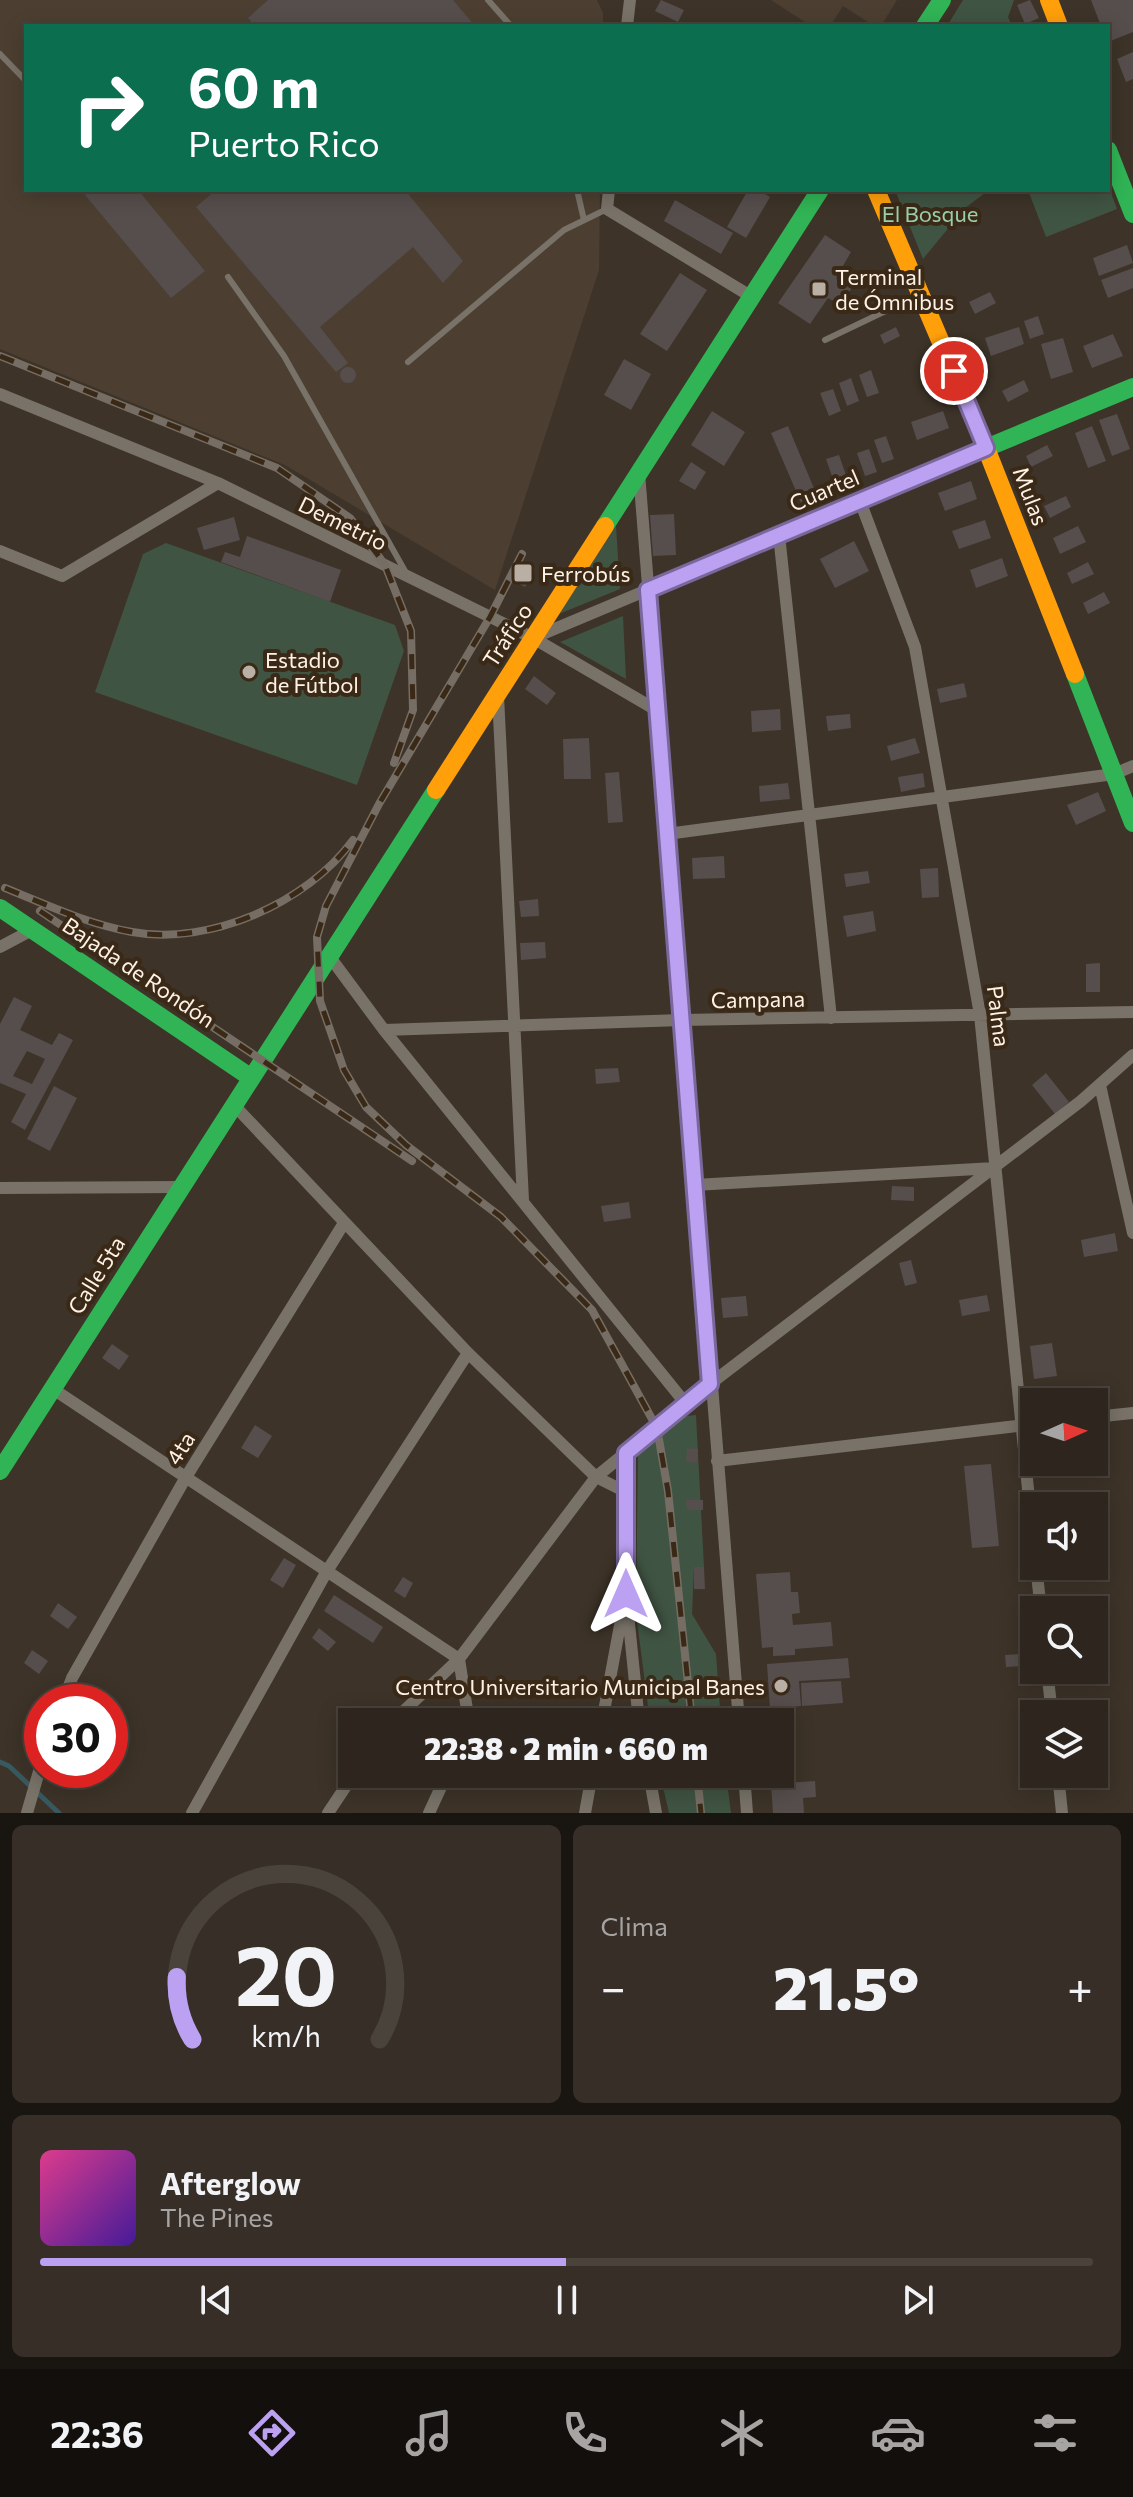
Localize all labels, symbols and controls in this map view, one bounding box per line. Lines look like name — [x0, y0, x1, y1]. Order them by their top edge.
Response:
text: 60 m — [188, 51, 319, 120]
icon: right — [56, 56, 160, 160]
text: Puerto Rico — [188, 120, 380, 164]
park label: El Bosque — [882, 200, 978, 227]
place label: Terminal de Ómnibus — [835, 263, 954, 315]
marker: Terminal de Ómnibus — [810, 280, 828, 298]
pin — [920, 337, 988, 405]
icon: arrive — [932, 349, 976, 393]
street label: Cuartel — [785, 463, 863, 517]
street label: Mulas — [1008, 463, 1054, 529]
street label: Demetrio — [294, 490, 392, 556]
place label: Ferrobús — [541, 560, 630, 587]
marker: Ferrobús — [512, 562, 534, 584]
street label: Tráfico — [476, 598, 538, 672]
place label: Estadio de Fútbol — [265, 646, 359, 698]
marker: Estadio de Fútbol — [240, 663, 258, 681]
street label: Bajada de Rondón — [58, 911, 220, 1033]
street label: Palma — [982, 984, 1016, 1048]
street label: Campana — [711, 985, 805, 1013]
street label: Calle 5ta — [62, 1231, 130, 1319]
north arrow — [1020, 1388, 1108, 1476]
map controls — [1020, 1388, 1108, 1788]
street label: 4ta — [160, 1427, 200, 1469]
button: sound — [1020, 1492, 1108, 1580]
position arrow — [584, 1552, 668, 1636]
button: search — [1020, 1596, 1108, 1684]
place label: Centro Universitario Municipal Banes — [395, 1673, 765, 1700]
marker: Centro Universitario Municipal Banes — [772, 1677, 790, 1695]
speed limit sign: 30 — [24, 1684, 128, 1788]
button: layers — [1020, 1700, 1108, 1788]
text: 22:38 · 2 min · 660 m — [424, 1729, 708, 1766]
text: Clima — [601, 1910, 668, 1941]
text: 20 — [235, 1921, 337, 2023]
text: 21.5° — [773, 1949, 919, 2022]
text: − — [601, 1959, 626, 2013]
text: + — [1067, 1959, 1093, 2013]
text: km/h — [251, 2018, 321, 2053]
text: Afterglow — [160, 2164, 301, 2201]
text: The Pines — [160, 2201, 274, 2232]
icon: previous — [194, 2278, 238, 2322]
icon: pause — [545, 2278, 589, 2322]
icon: next — [896, 2278, 940, 2322]
icon: directions — [244, 2405, 300, 2461]
icon: music — [401, 2405, 457, 2461]
icon: phone — [557, 2405, 613, 2461]
icon: climate — [714, 2405, 770, 2461]
icon: car — [870, 2405, 926, 2461]
icon: filters — [1027, 2405, 1083, 2461]
text: 22:36 — [50, 2411, 144, 2455]

